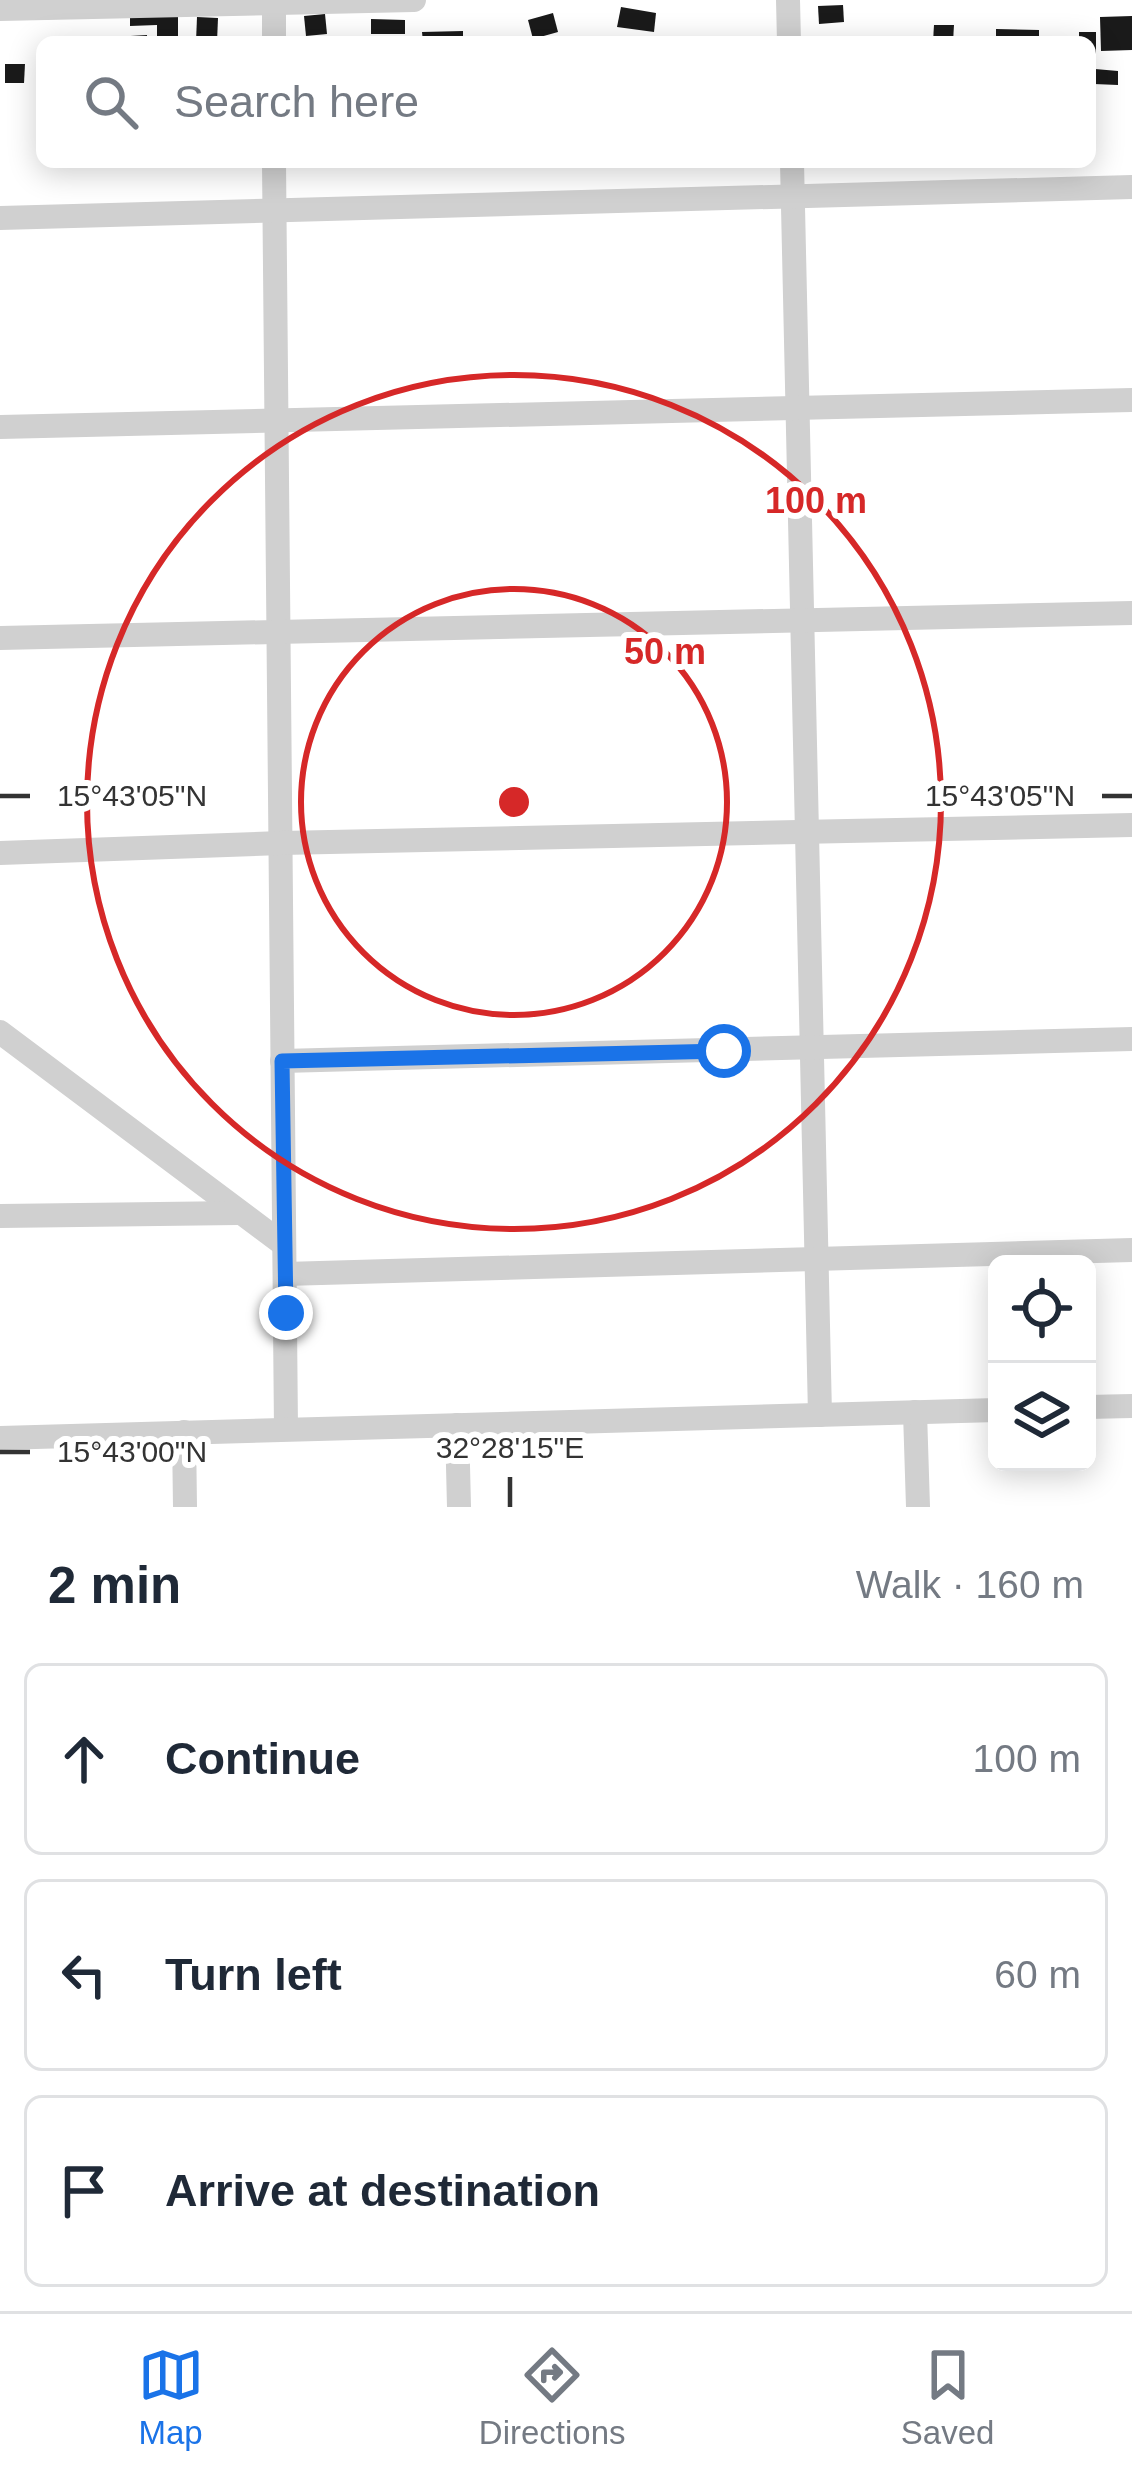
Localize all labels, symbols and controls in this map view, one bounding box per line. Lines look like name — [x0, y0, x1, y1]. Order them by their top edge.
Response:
search box — [36, 36, 1096, 168]
icon: search — [78, 69, 144, 135]
text: Search here — [174, 76, 419, 127]
text: 100 m — [765, 480, 867, 521]
text: 50 m — [624, 631, 706, 672]
text: 15°43'05"N — [57, 779, 207, 812]
text: 15°43'05"N — [925, 779, 1075, 812]
centre of rings — [493, 781, 535, 823]
route start — [697, 1024, 751, 1078]
map controls — [988, 1255, 1096, 1471]
button: locate — [988, 1255, 1096, 1363]
route end — [259, 1286, 313, 1340]
button: layers — [988, 1363, 1096, 1471]
text: 32°28'15"E — [436, 1431, 584, 1464]
text: 15°43'00"N — [57, 1435, 207, 1468]
text: 2 min — [48, 1557, 181, 1614]
text: Walk · 160 m — [856, 1563, 1084, 1606]
icon: ahead — [51, 1726, 117, 1792]
text: Continue — [165, 1733, 360, 1784]
text: 100 m — [973, 1737, 1081, 1780]
icon: left — [51, 1942, 117, 2008]
text: Turn left — [165, 1949, 342, 2000]
text: 60 m — [994, 1953, 1081, 1996]
icon: arrive — [51, 2158, 117, 2224]
text: Arrive at destination — [165, 2165, 600, 2216]
tab: Map — [138, 2342, 204, 2452]
tab: Directions — [479, 2342, 626, 2452]
tab: Saved — [901, 2342, 994, 2452]

